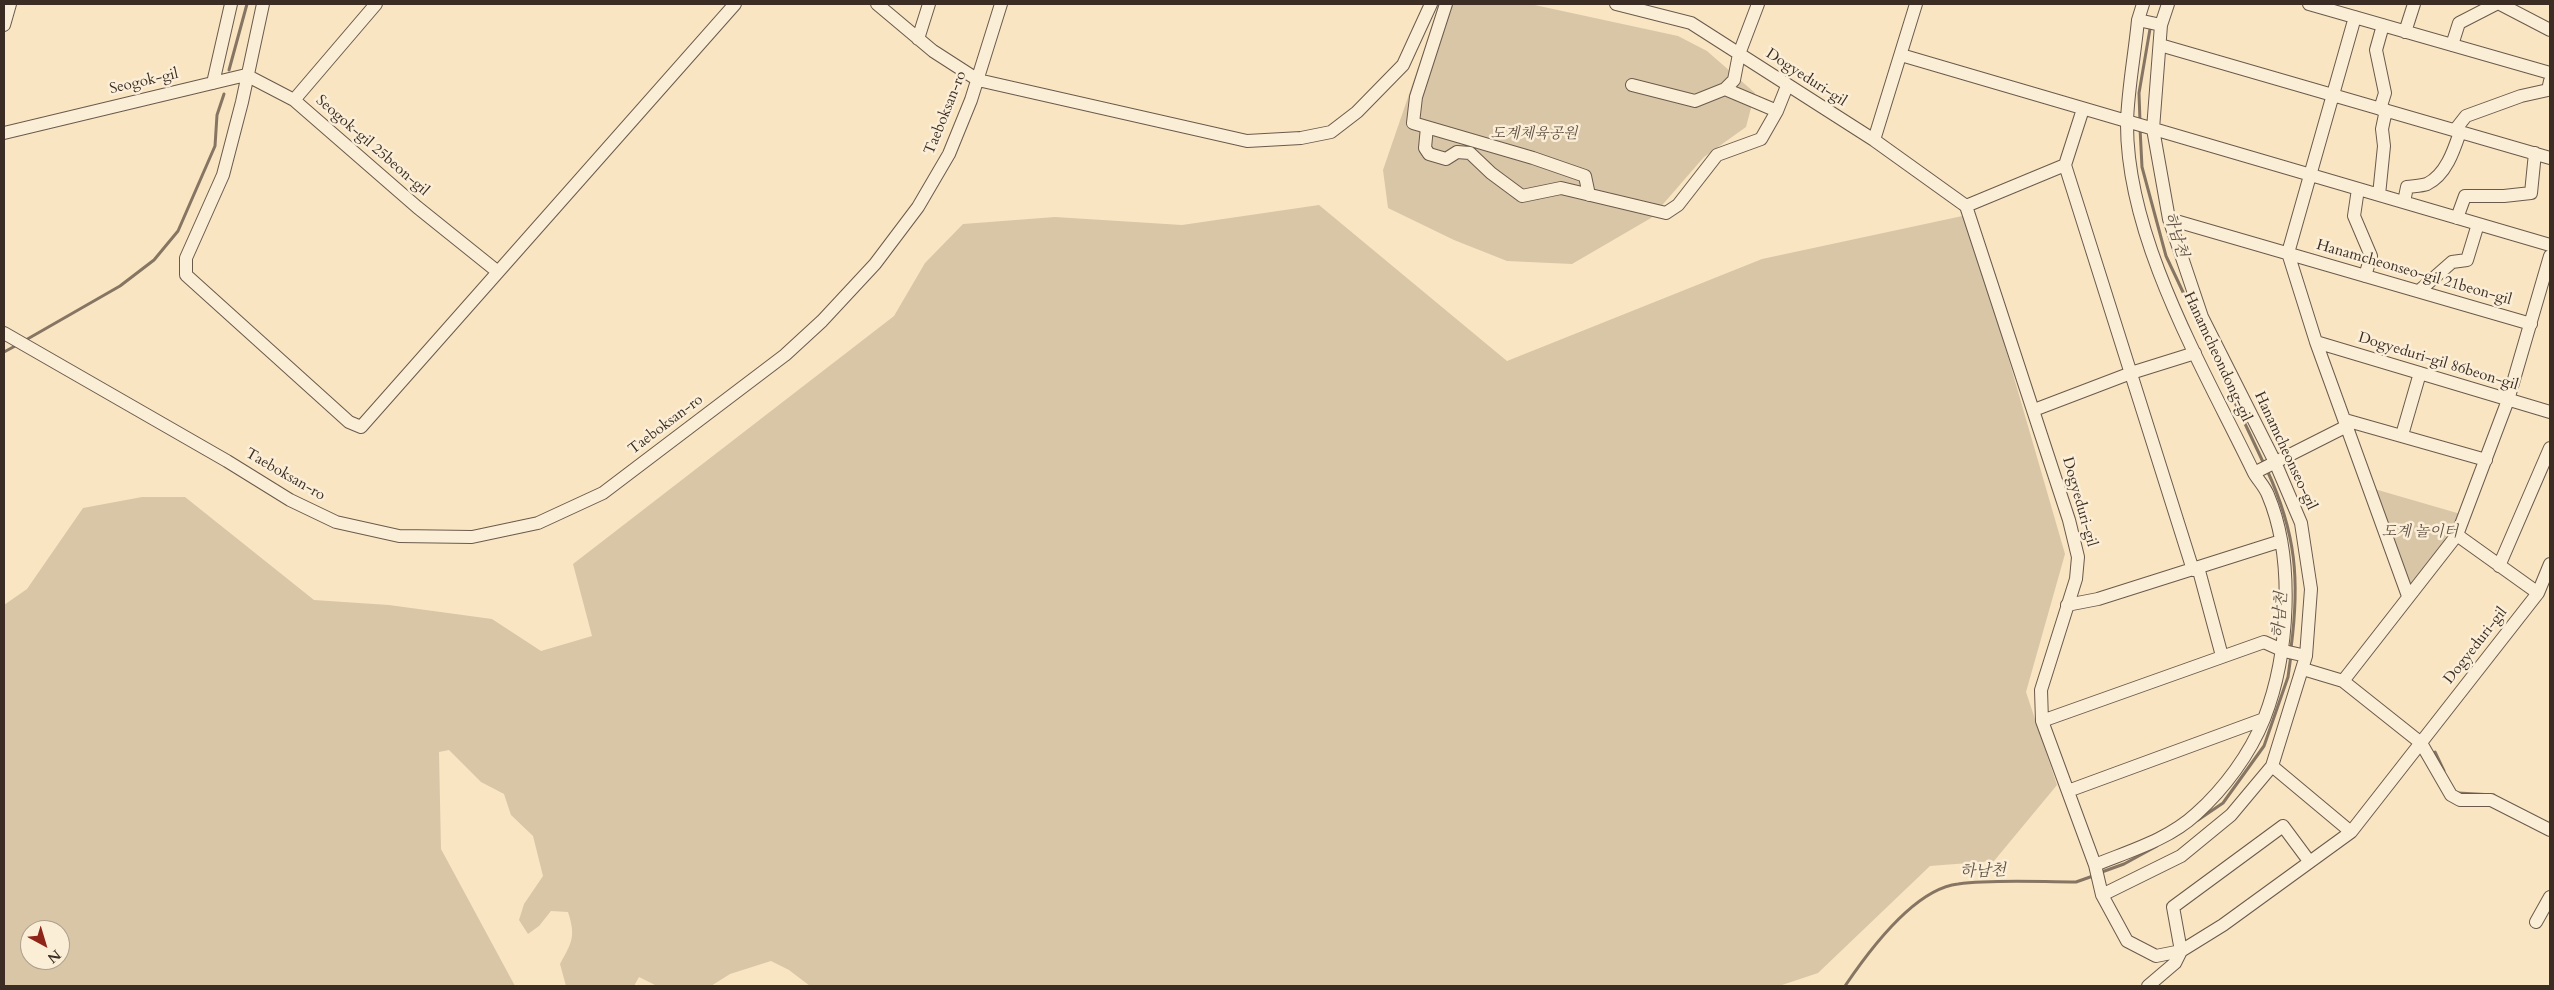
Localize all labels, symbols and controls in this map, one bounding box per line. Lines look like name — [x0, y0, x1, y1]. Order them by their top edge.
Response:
street label: Dogyeduri-gil — [1762, 45, 1850, 111]
street label: Seogok-gil — [108, 65, 180, 99]
street label: Taeboksan-ro — [921, 68, 971, 158]
street label: Seogok-gil 25beon-gil — [312, 92, 432, 200]
park label: 도계체육공원 — [1491, 126, 1577, 144]
water label: 하남천 — [2159, 210, 2191, 260]
street label: Hanamcheonseo-gil 21beon-gil — [2314, 236, 2514, 310]
street label: Hanamcheondong-gil — [2179, 289, 2255, 425]
street label: Dogyeduri-gil 86beon-gil — [2356, 329, 2520, 395]
street label: Hanamcheonseo-gil — [2250, 389, 2320, 513]
street label: Taeboksan-ro — [625, 391, 707, 459]
street label: Taeboksan-ro — [242, 445, 328, 505]
street label: Dogyeduri-gil — [2058, 455, 2100, 549]
park label: 도계 놀이터 — [2382, 524, 2458, 542]
water label: 하남천 — [2270, 591, 2292, 639]
street label: Dogyeduri-gil — [2440, 604, 2512, 688]
water label: 하남천 — [1959, 862, 2007, 882]
north arrow — [20, 920, 70, 970]
text: N — [43, 945, 65, 967]

